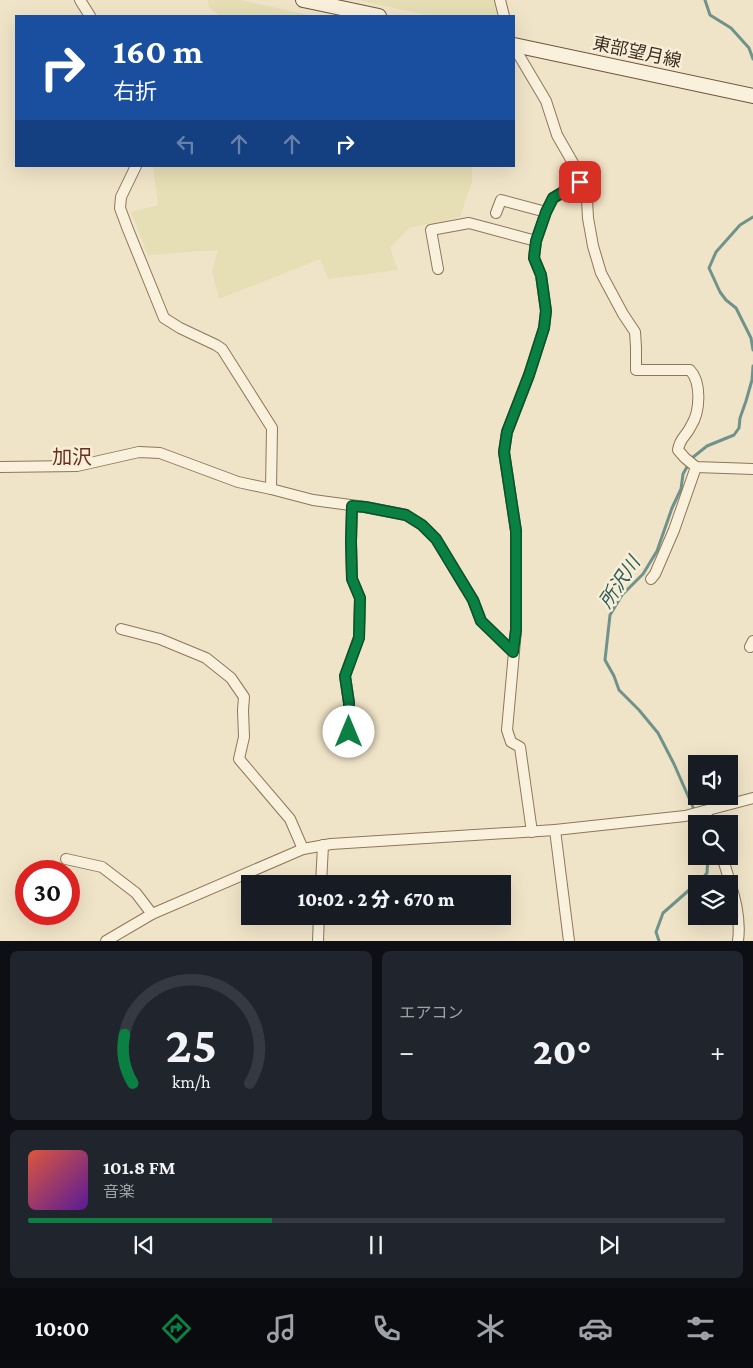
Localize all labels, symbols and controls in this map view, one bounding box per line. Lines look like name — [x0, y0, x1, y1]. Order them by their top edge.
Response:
text: 160 m — [113, 32, 203, 71]
street label: 東部望月線 — [591, 33, 683, 71]
icon: right — [30, 35, 95, 100]
text: 右折 — [113, 79, 157, 104]
icon: left — [172, 130, 200, 158]
icon: ahead — [225, 130, 253, 158]
icon: ahead — [278, 130, 306, 158]
icon: right — [331, 130, 359, 158]
pin — [559, 161, 601, 203]
icon: arrive — [566, 168, 594, 196]
district label: 加沢 — [52, 446, 92, 468]
water label: 所沢川 — [595, 551, 645, 612]
position arrow — [322, 705, 374, 757]
map controls — [688, 755, 738, 925]
button: sound — [688, 755, 738, 805]
button: search — [688, 815, 738, 865]
speed limit sign: 30 — [15, 860, 80, 925]
button: layers — [688, 875, 738, 925]
text: 10:02 · 2 分 · 670 m — [298, 889, 454, 910]
text: エアコン — [400, 1004, 464, 1021]
text: 25 — [165, 1015, 217, 1073]
text: 20° — [533, 1030, 592, 1072]
text: − — [400, 1036, 414, 1067]
text: + — [710, 1036, 725, 1067]
text: km/h — [171, 1072, 210, 1092]
text: 101.8 FM — [103, 1157, 175, 1178]
text: 音楽 — [103, 1183, 135, 1200]
icon: previous — [130, 1231, 158, 1259]
icon: pause — [362, 1231, 390, 1259]
icon: next — [595, 1231, 623, 1259]
icon: directions — [159, 1311, 194, 1346]
icon: music — [264, 1311, 299, 1346]
icon: phone — [369, 1311, 404, 1346]
icon: climate — [473, 1311, 508, 1346]
icon: car — [578, 1311, 613, 1346]
icon: filters — [683, 1311, 718, 1346]
text: 10:00 — [35, 1316, 89, 1341]

